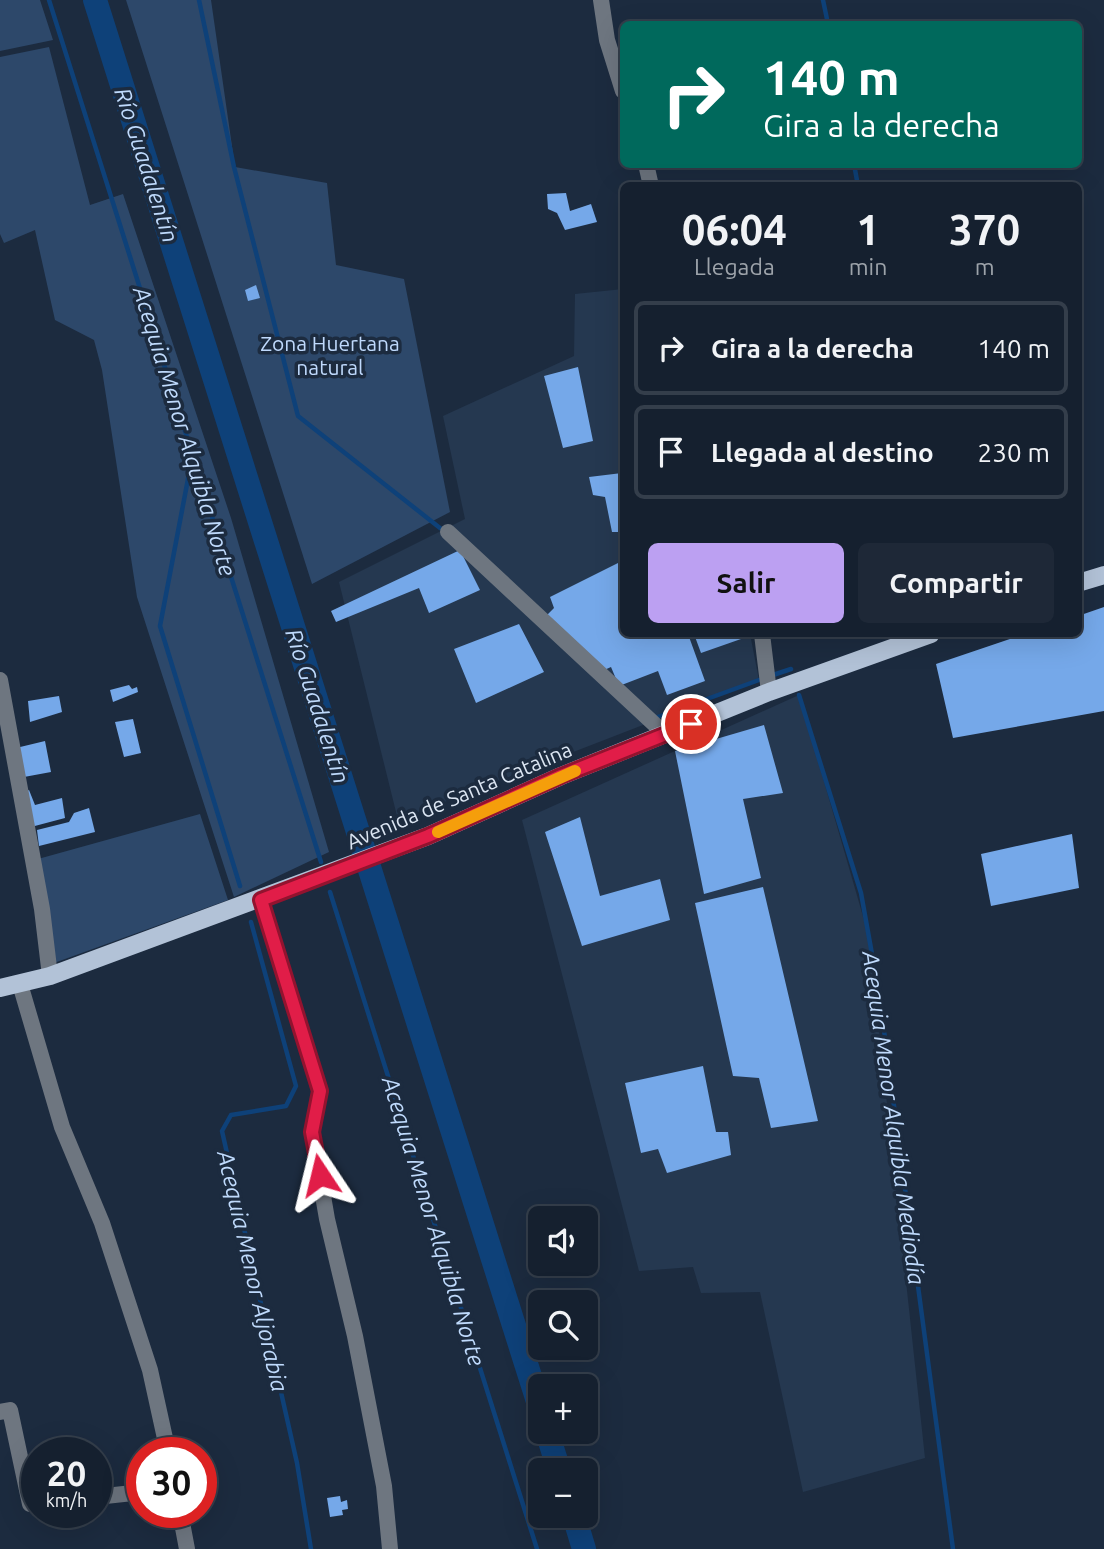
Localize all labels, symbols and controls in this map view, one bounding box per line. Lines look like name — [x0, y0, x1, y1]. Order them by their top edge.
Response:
icon: right — [648, 49, 739, 140]
text: 140 m — [763, 49, 900, 104]
water label: Río Guadalentín — [110, 85, 184, 245]
text: Gira a la derecha — [763, 107, 1000, 143]
text: 06:04 — [682, 206, 787, 253]
text: 1 — [856, 206, 880, 253]
text: 370 — [949, 206, 1020, 253]
text: Llegada — [694, 254, 775, 279]
text: min — [849, 254, 887, 279]
text: m — [975, 254, 995, 279]
water label: Acequia Menor Alquibla Norte — [129, 282, 241, 579]
icon: right — [652, 329, 690, 367]
park label: Zona Huertana natural — [260, 331, 400, 379]
text: Gira a la derecha — [711, 334, 914, 363]
text: 140 m — [978, 334, 1050, 363]
icon: arrive — [652, 433, 690, 471]
text: Llegada al destino — [711, 438, 934, 467]
text: 230 m — [978, 438, 1050, 467]
button: Salir — [648, 543, 844, 623]
button: Compartir — [858, 543, 1054, 623]
water label: Río Guadalentín — [281, 626, 355, 786]
pin — [661, 694, 721, 754]
icon: arrive — [672, 705, 710, 743]
street label: Avenida de Santa Catalina — [343, 737, 575, 853]
water label: Acequia Menor Alquibla Mediodía — [858, 949, 930, 1286]
water label: Acequia Menor Alquibla Norte — [378, 1072, 490, 1369]
position arrow — [283, 1138, 357, 1212]
water label: Acequia Menor Aljorabia — [213, 1147, 293, 1394]
map controls — [528, 1206, 598, 1528]
button: sound — [528, 1206, 598, 1276]
button: search — [528, 1290, 598, 1360]
button: + — [528, 1374, 598, 1444]
speed limit sign: 30 — [126, 1437, 217, 1528]
text: 20 — [47, 1453, 86, 1493]
button: − — [528, 1458, 598, 1528]
text: km/h — [46, 1490, 87, 1510]

